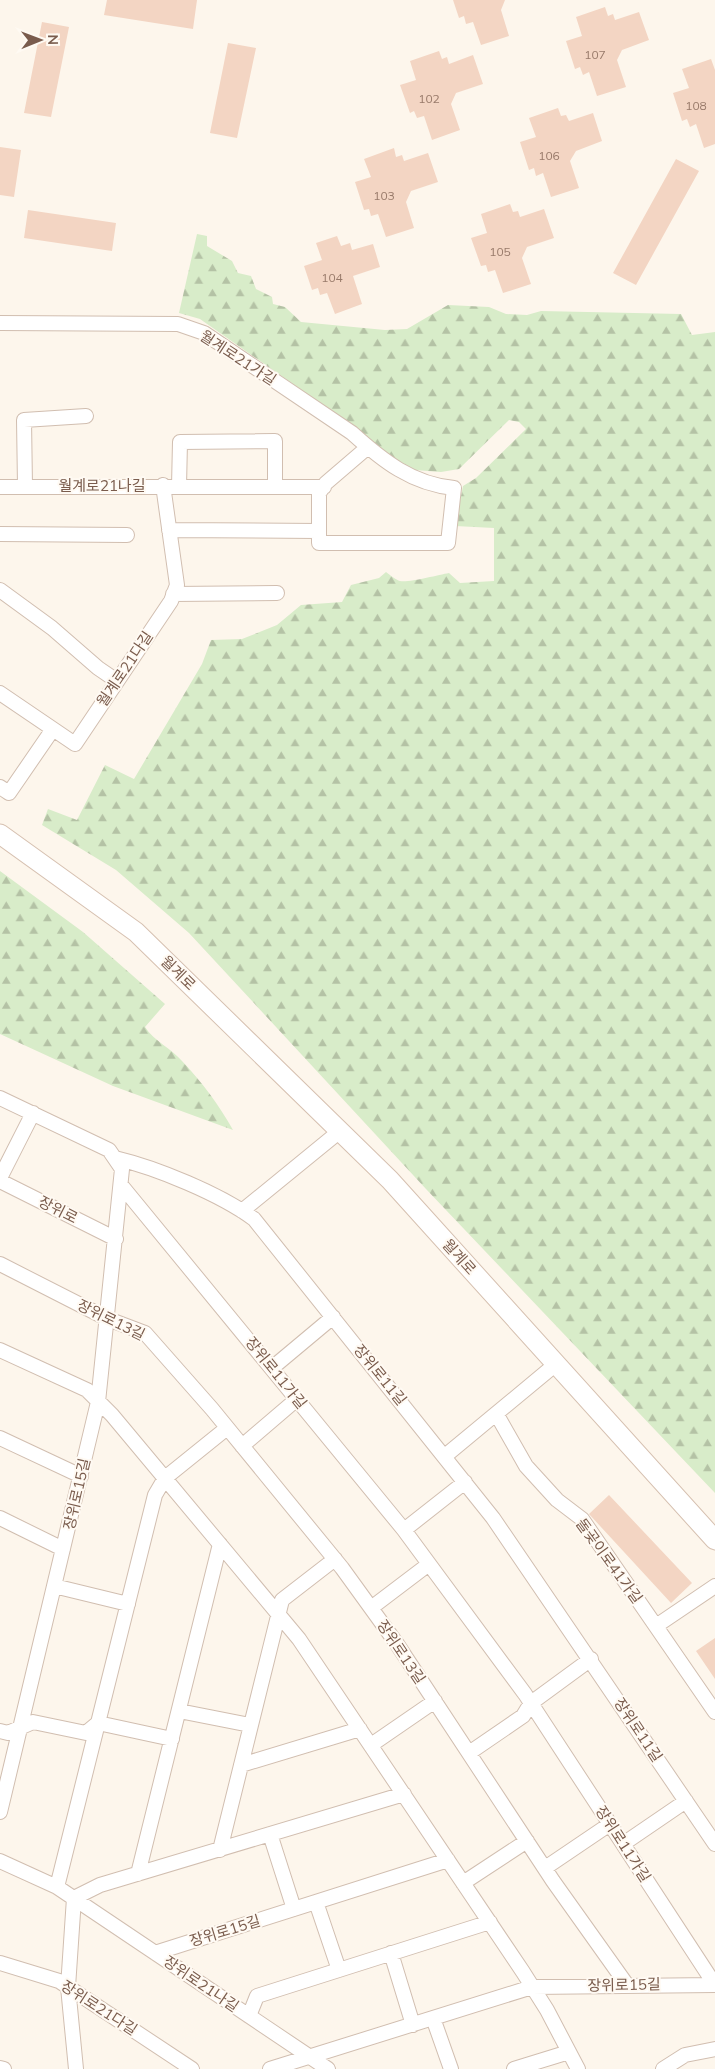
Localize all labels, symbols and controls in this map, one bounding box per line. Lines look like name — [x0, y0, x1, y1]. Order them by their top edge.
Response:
north arrow — [15, 15, 65, 65]
text: N — [44, 34, 62, 45]
house number: 107 — [584, 47, 606, 62]
house number: 102 — [418, 91, 440, 106]
house number: 108 — [685, 98, 707, 113]
house number: 106 — [538, 148, 560, 163]
house number: 103 — [373, 188, 395, 203]
house number: 105 — [489, 244, 511, 259]
house number: 104 — [321, 270, 343, 285]
street label: 월계로21가길 — [197, 326, 280, 389]
street label: 월계로21나길 — [58, 476, 146, 495]
street label: 월계로21다길 — [92, 627, 157, 710]
street label: 월계로 — [157, 951, 200, 994]
street label: 장위로 — [35, 1192, 81, 1227]
street label: 월계로 — [438, 1235, 480, 1278]
street label: 장위로13길 — [74, 1295, 148, 1344]
street label: 장위로11가길 — [242, 1333, 311, 1412]
street label: 장위로11길 — [350, 1340, 411, 1409]
street label: 장위로15길 — [59, 1456, 94, 1532]
street label: 돌곶이로41가길 — [572, 1514, 647, 1607]
street label: 장위로13길 — [373, 1616, 430, 1687]
street label: 장위로11길 — [610, 1694, 667, 1765]
street label: 장위로11가길 — [592, 1802, 655, 1885]
street label: 장위로15길 — [187, 1911, 263, 1950]
street label: 장위로21나길 — [160, 1951, 243, 2016]
street label: 장위로15길 — [587, 1974, 661, 1995]
street label: 장위로21다길 — [58, 1976, 141, 2039]

